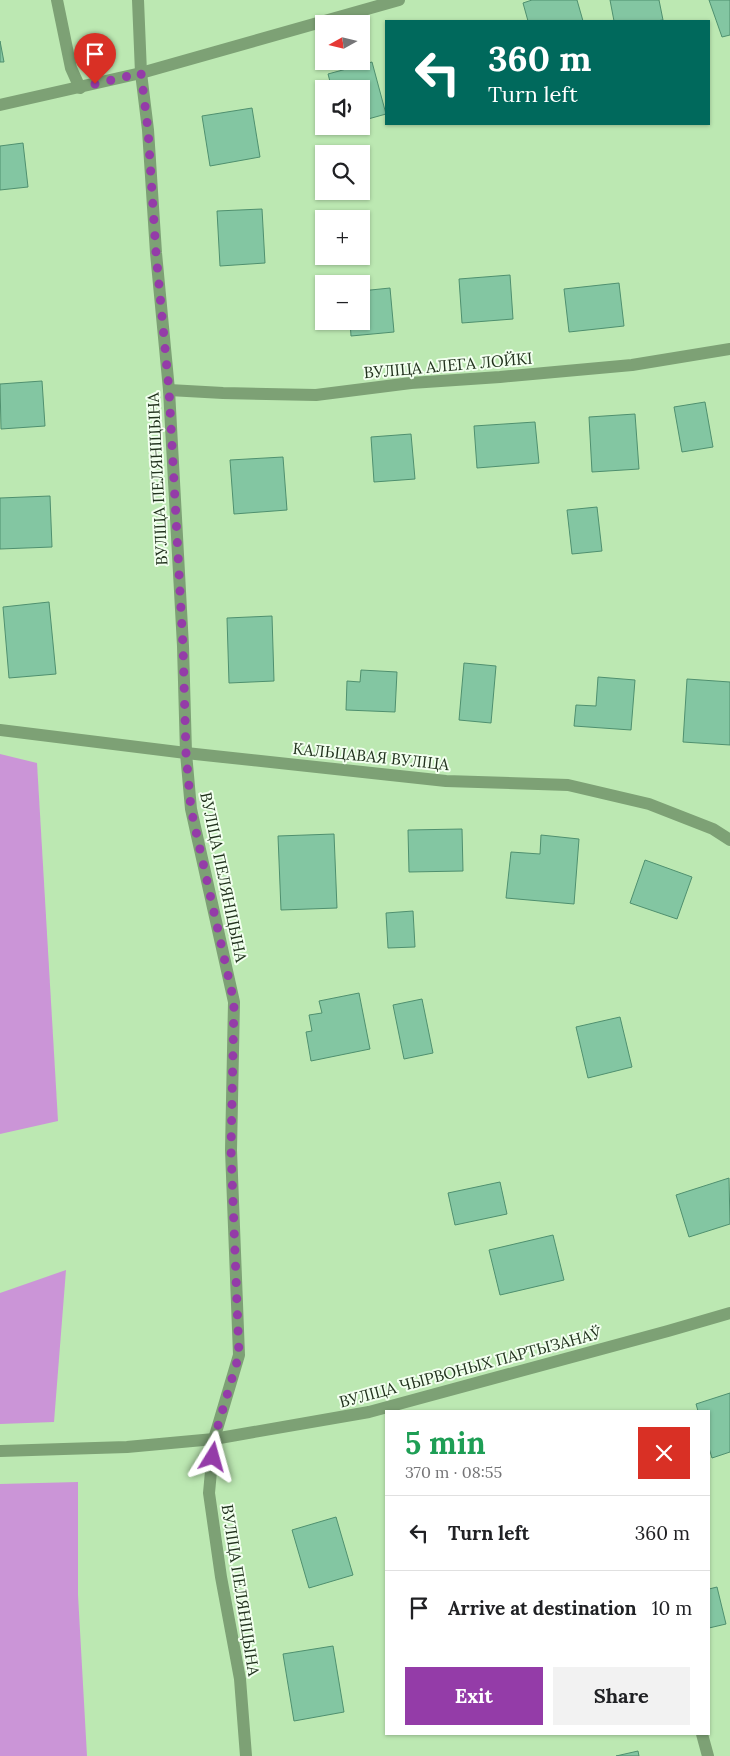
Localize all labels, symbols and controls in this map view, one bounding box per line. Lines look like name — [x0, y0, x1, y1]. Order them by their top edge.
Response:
north arrow — [315, 15, 370, 70]
map controls — [315, 15, 370, 330]
pin — [74, 33, 116, 84]
text: 360 m — [488, 36, 591, 81]
icon: arrive — [81, 40, 109, 68]
icon: left — [405, 40, 470, 105]
button: sound — [315, 80, 370, 135]
text: Turn left — [488, 80, 578, 108]
button: search — [315, 145, 370, 200]
button: + — [315, 210, 370, 265]
button: − — [315, 275, 370, 330]
street label: ВУЛІЦА АЛЕГА ЛОЙКІ — [363, 348, 533, 382]
street label: ВУЛІЦА ПЕЛЯНІЦЫНА — [142, 391, 172, 566]
street label: КАЛЬЦАВАЯ ВУЛІЦА — [292, 738, 451, 774]
street label: ВУЛІЦА ПЕЛЯНІЦЫНА — [196, 790, 252, 965]
street label: ВУЛІЦА ЧЫРВОНЫХ ПАРТЫЗАНАЎ — [337, 1322, 603, 1412]
text: 5 min — [405, 1424, 486, 1462]
button: close — [638, 1427, 690, 1479]
position arrow — [186, 1430, 238, 1482]
text: 370 m · 08:55 — [405, 1462, 502, 1482]
street label: ВУЛІЦА ПЕЛЯНІЦЫНА — [218, 1503, 265, 1678]
icon: left — [405, 1519, 433, 1547]
text: Turn left — [448, 1521, 529, 1545]
text: 360 m — [635, 1521, 690, 1545]
icon: arrive — [405, 1594, 433, 1622]
text: Arrive at destination — [448, 1596, 637, 1620]
text: 10 m — [652, 1596, 692, 1620]
button: Exit — [405, 1667, 543, 1725]
button: Share — [553, 1667, 690, 1725]

